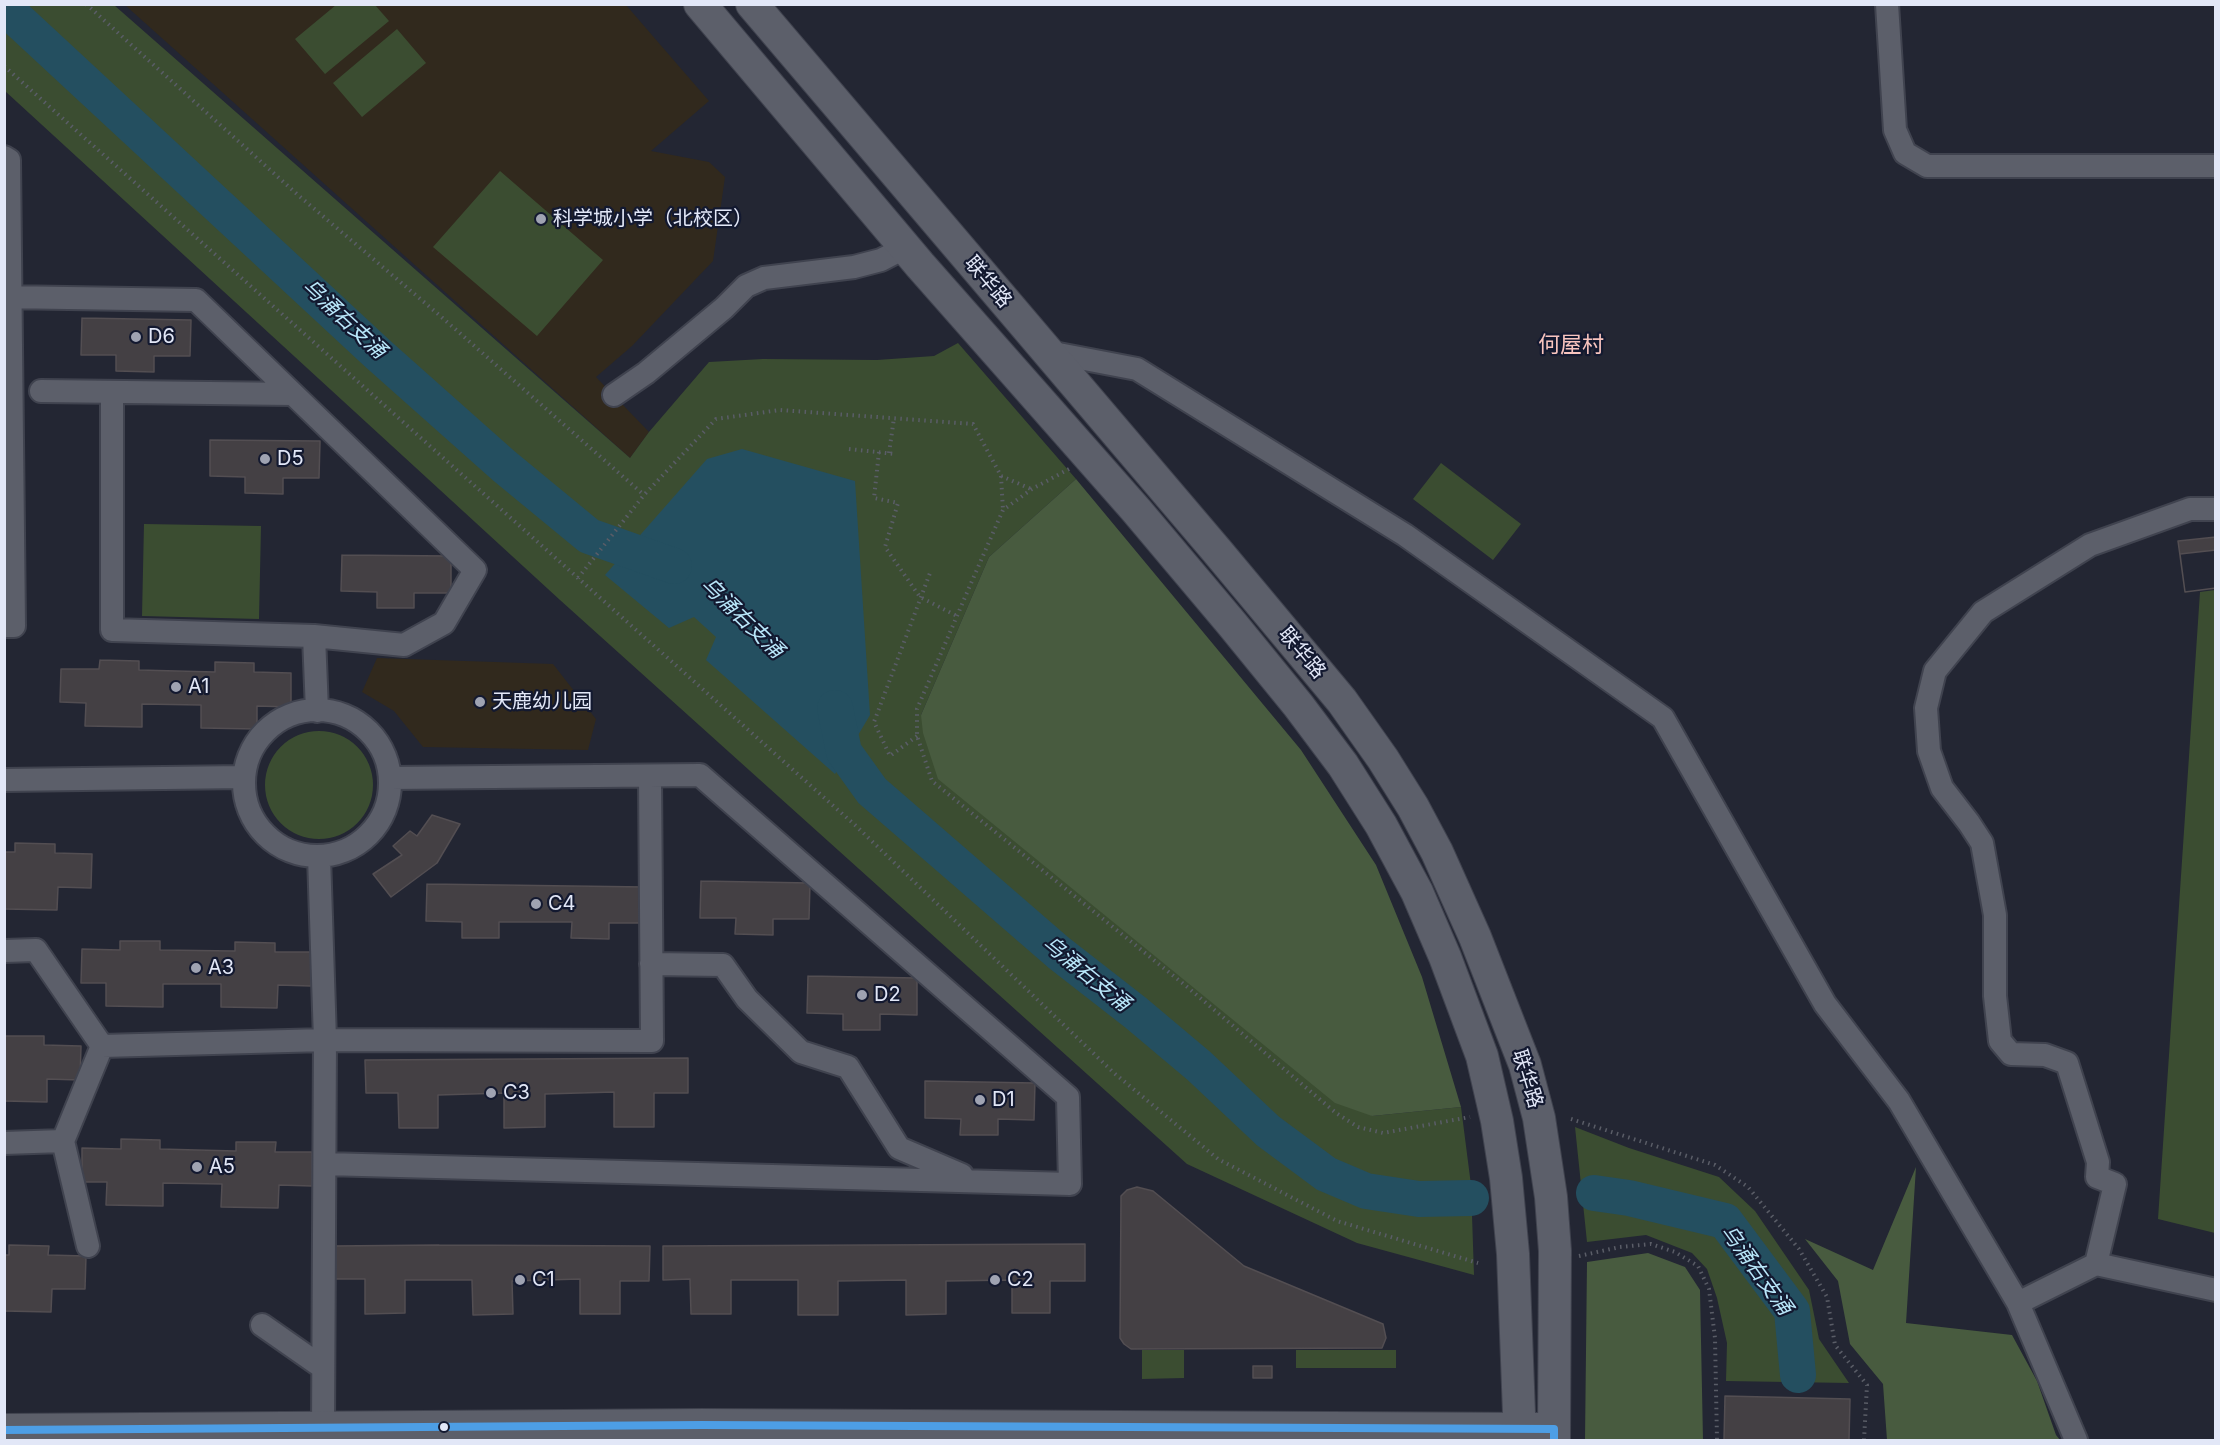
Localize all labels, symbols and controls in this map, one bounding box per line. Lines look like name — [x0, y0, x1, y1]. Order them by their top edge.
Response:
place label: 科学城小学（北校区） — [553, 207, 753, 231]
marker: 科学城小学（北校区） — [534, 212, 548, 226]
street label: 联华路 — [960, 251, 1016, 313]
water label: 乌涌右支涌 — [297, 274, 391, 364]
place label: D6 — [148, 325, 175, 349]
marker: D6 — [129, 330, 143, 344]
district label: 何屋村 — [1538, 332, 1604, 358]
place label: D5 — [277, 447, 304, 471]
marker: D5 — [258, 452, 272, 466]
water label: 乌涌右支涌 — [695, 572, 789, 664]
street label: 联华路 — [1274, 622, 1330, 684]
place label: A1 — [188, 675, 209, 699]
marker: A1 — [169, 680, 183, 694]
place label: 天鹿幼儿园 — [492, 690, 592, 714]
marker: 天鹿幼儿园 — [473, 695, 487, 709]
place label: C4 — [548, 892, 576, 916]
marker: C4 — [529, 897, 543, 911]
water label: 乌涌右支涌 — [1037, 931, 1135, 1017]
place label: A3 — [208, 956, 234, 980]
marker: A3 — [189, 961, 203, 975]
place label: D2 — [874, 983, 901, 1007]
marker: D2 — [855, 988, 869, 1002]
street label: 联华路 — [1507, 1047, 1547, 1111]
place label: C3 — [503, 1081, 530, 1105]
marker: C3 — [484, 1086, 498, 1100]
place label: D1 — [992, 1088, 1015, 1112]
marker: D1 — [973, 1093, 987, 1107]
place label: A5 — [209, 1155, 235, 1179]
marker: A5 — [190, 1160, 204, 1174]
water label: 乌涌右支涌 — [1715, 1220, 1797, 1320]
place label: C1 — [532, 1268, 555, 1292]
place label: C2 — [1007, 1268, 1034, 1292]
marker: C1 — [513, 1273, 527, 1287]
marker: C2 — [988, 1273, 1002, 1287]
unlabelled marker — [438, 1421, 450, 1433]

